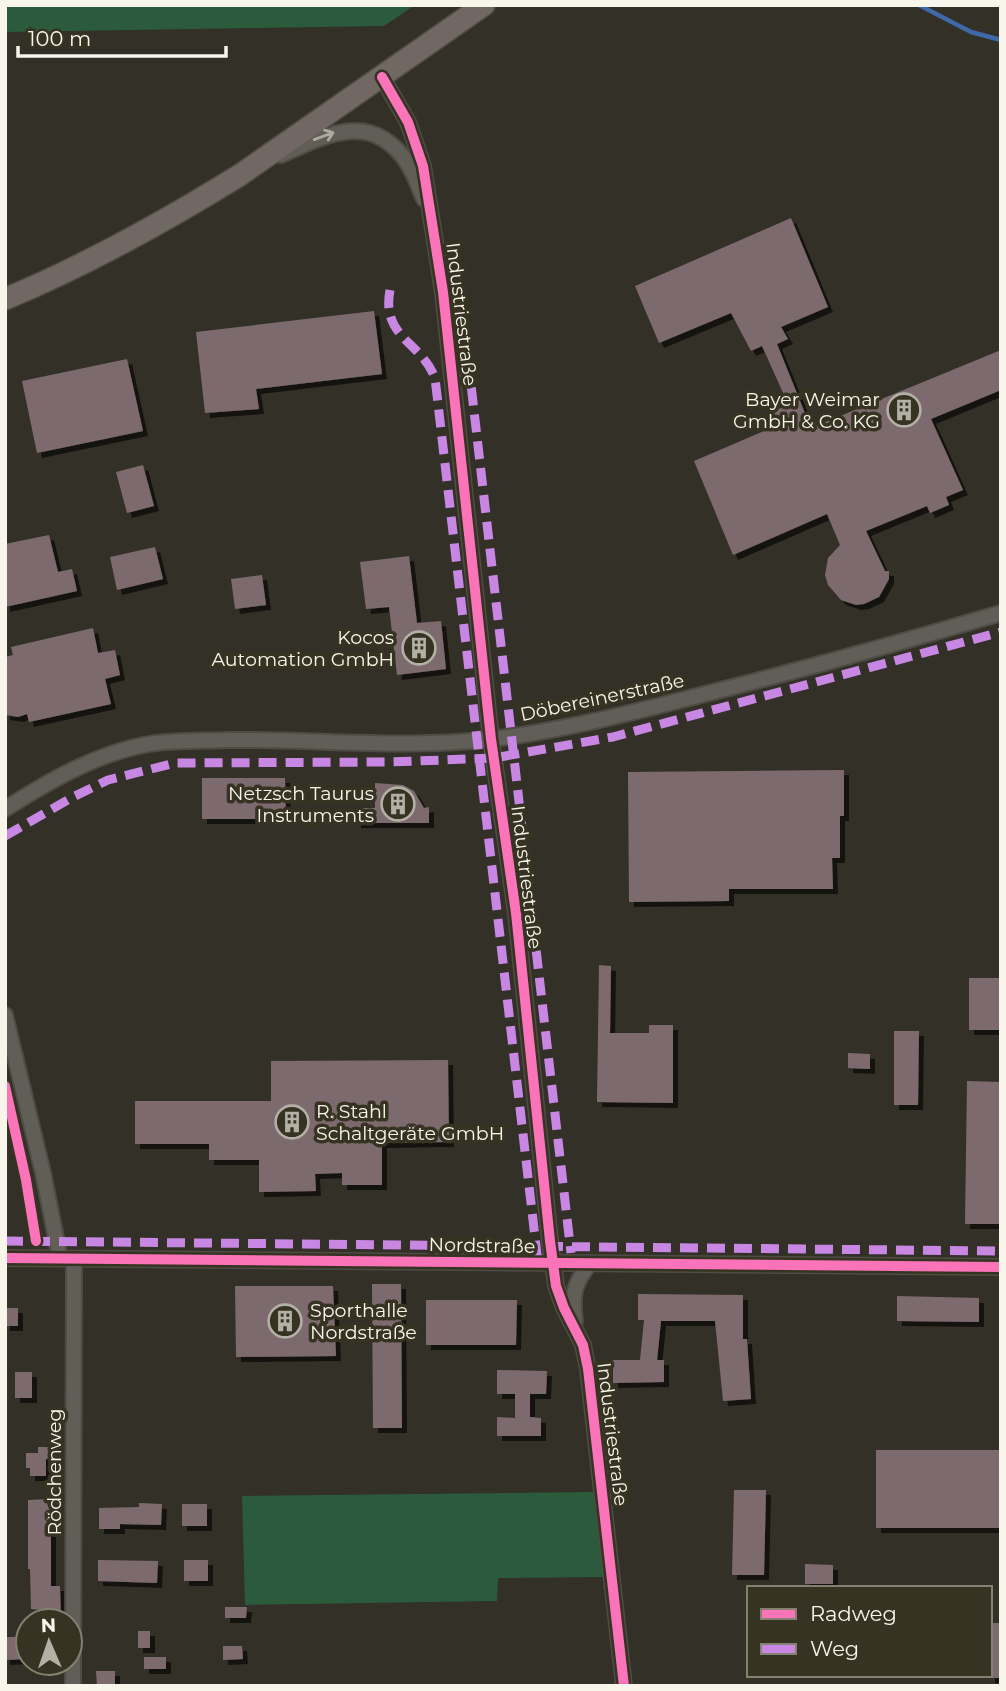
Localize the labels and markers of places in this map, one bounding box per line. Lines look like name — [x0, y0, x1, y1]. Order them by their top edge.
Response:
place label: Bayer Weimar GmbH & Co. KG — [733, 388, 880, 433]
building icon: Bayer Weimar GmbH & Co. KG — [885, 391, 923, 429]
place label: Kocos Automation GmbH — [211, 626, 394, 671]
building icon: Kocos Automation GmbH — [400, 629, 438, 667]
place label: Netzsch Taurus Instruments — [228, 782, 374, 827]
building icon: Netzsch Taurus Instruments — [379, 785, 417, 823]
place label: R. Stahl Schaltgeräte GmbH — [316, 1100, 504, 1145]
building icon: R. Stahl Schaltgeräte GmbH — [273, 1103, 311, 1141]
place label: Sporthalle Nordstraße — [310, 1299, 417, 1344]
building icon: Sporthalle Nordstraße — [266, 1302, 304, 1340]

